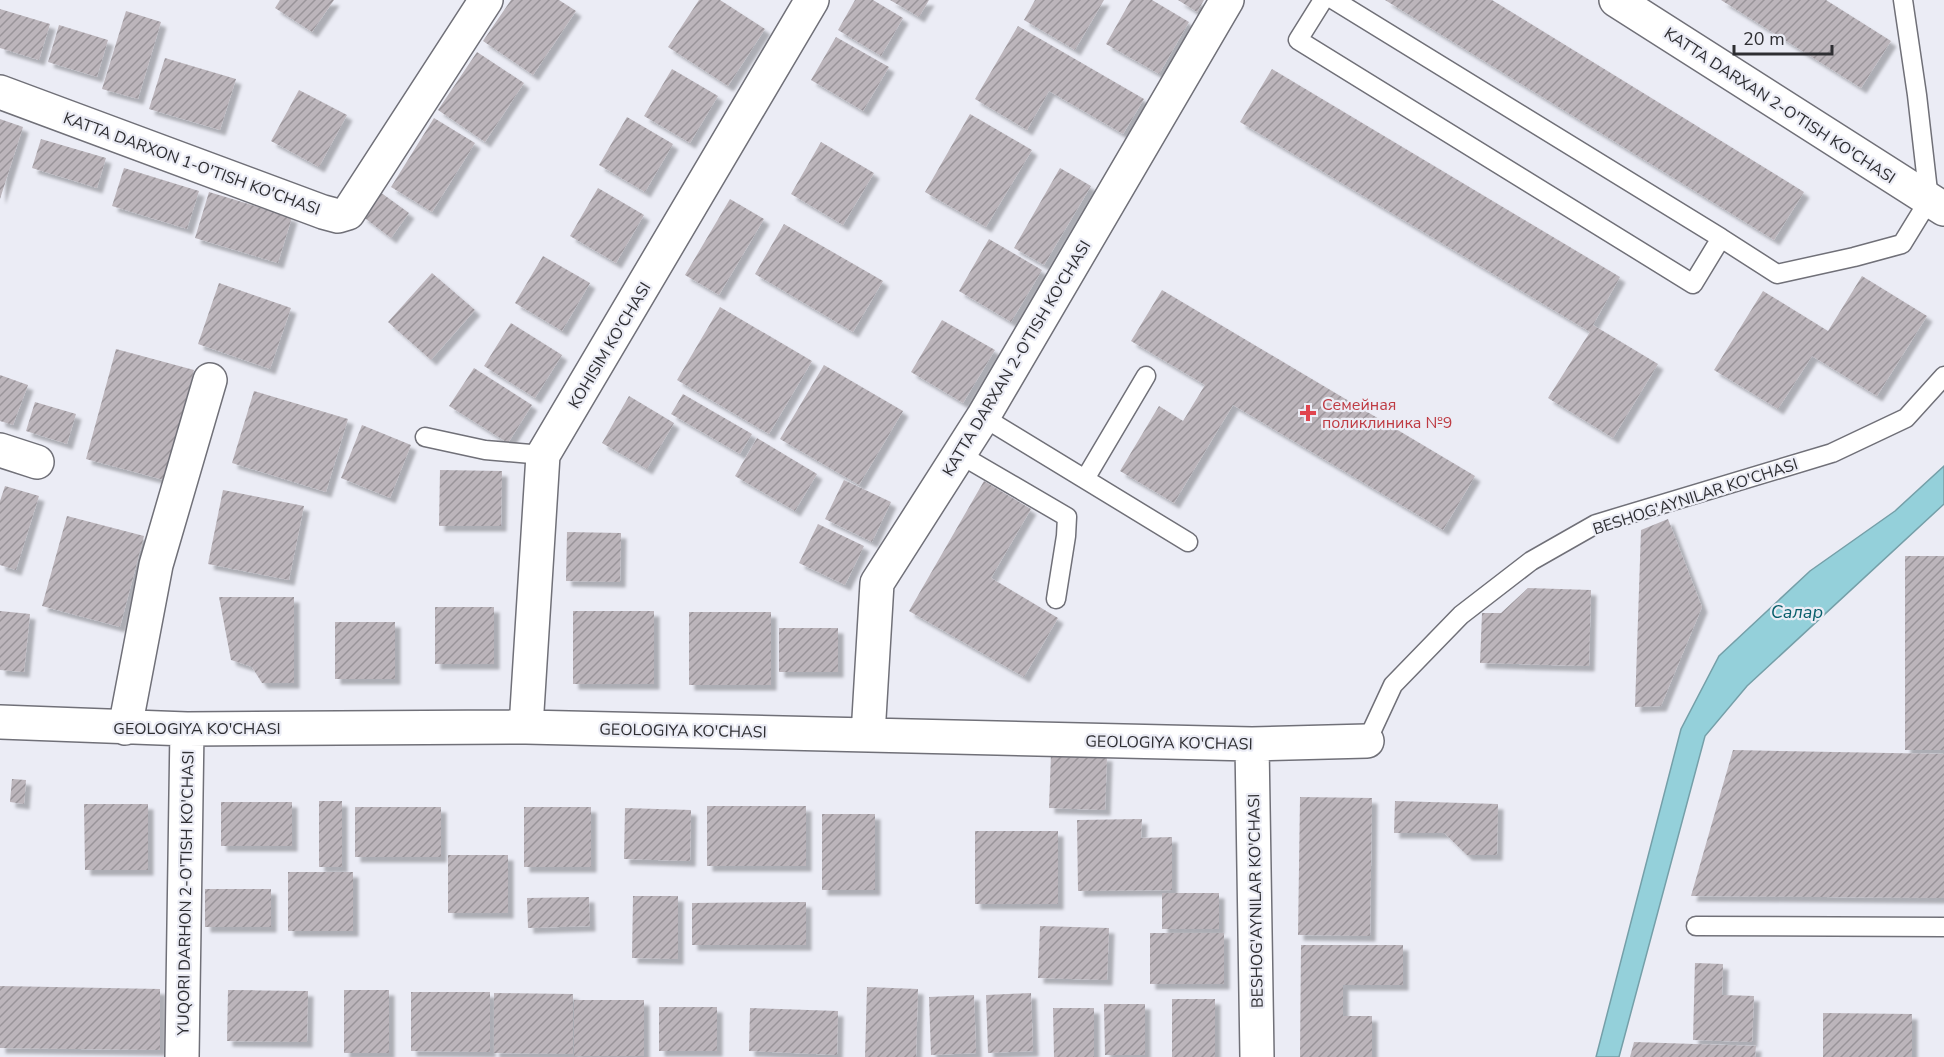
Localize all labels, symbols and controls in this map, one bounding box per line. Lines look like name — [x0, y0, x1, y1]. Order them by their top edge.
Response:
scale bar — [1734, 18, 1832, 56]
street label: KATTA DARXAN 2-O'TISH KO'CHASI — [1660, 23, 1899, 189]
text: 20 m — [1743, 27, 1785, 51]
street label: KATTA DARXON 1-O'TISH KO'CHASI — [60, 107, 323, 221]
street label: KATTA DARXAN 2-O'TISH KO'CHASI — [938, 237, 1096, 481]
street label: KOHISIM KO'CHASI — [563, 278, 656, 413]
place label: Семейная поликлиника №9 — [1322, 394, 1452, 434]
marker: Семейная поликлиника №9 — [1299, 404, 1317, 422]
street label: BESHOG'AYNILAR KO'CHASI — [1590, 453, 1801, 541]
water label: Салар — [1771, 600, 1823, 624]
street label: GEOLOGIYA KO'CHASI — [113, 718, 281, 740]
street label: GEOLOGIYA KO'CHASI — [599, 719, 767, 743]
street label: GEOLOGIYA KO'CHASI — [1085, 731, 1253, 755]
street label: YUQORI DARHON 2-O'TISH KO'CHASI — [172, 750, 199, 1037]
street label: BESHOG'AYNILAR KO'CHASI — [1243, 794, 1269, 1008]

